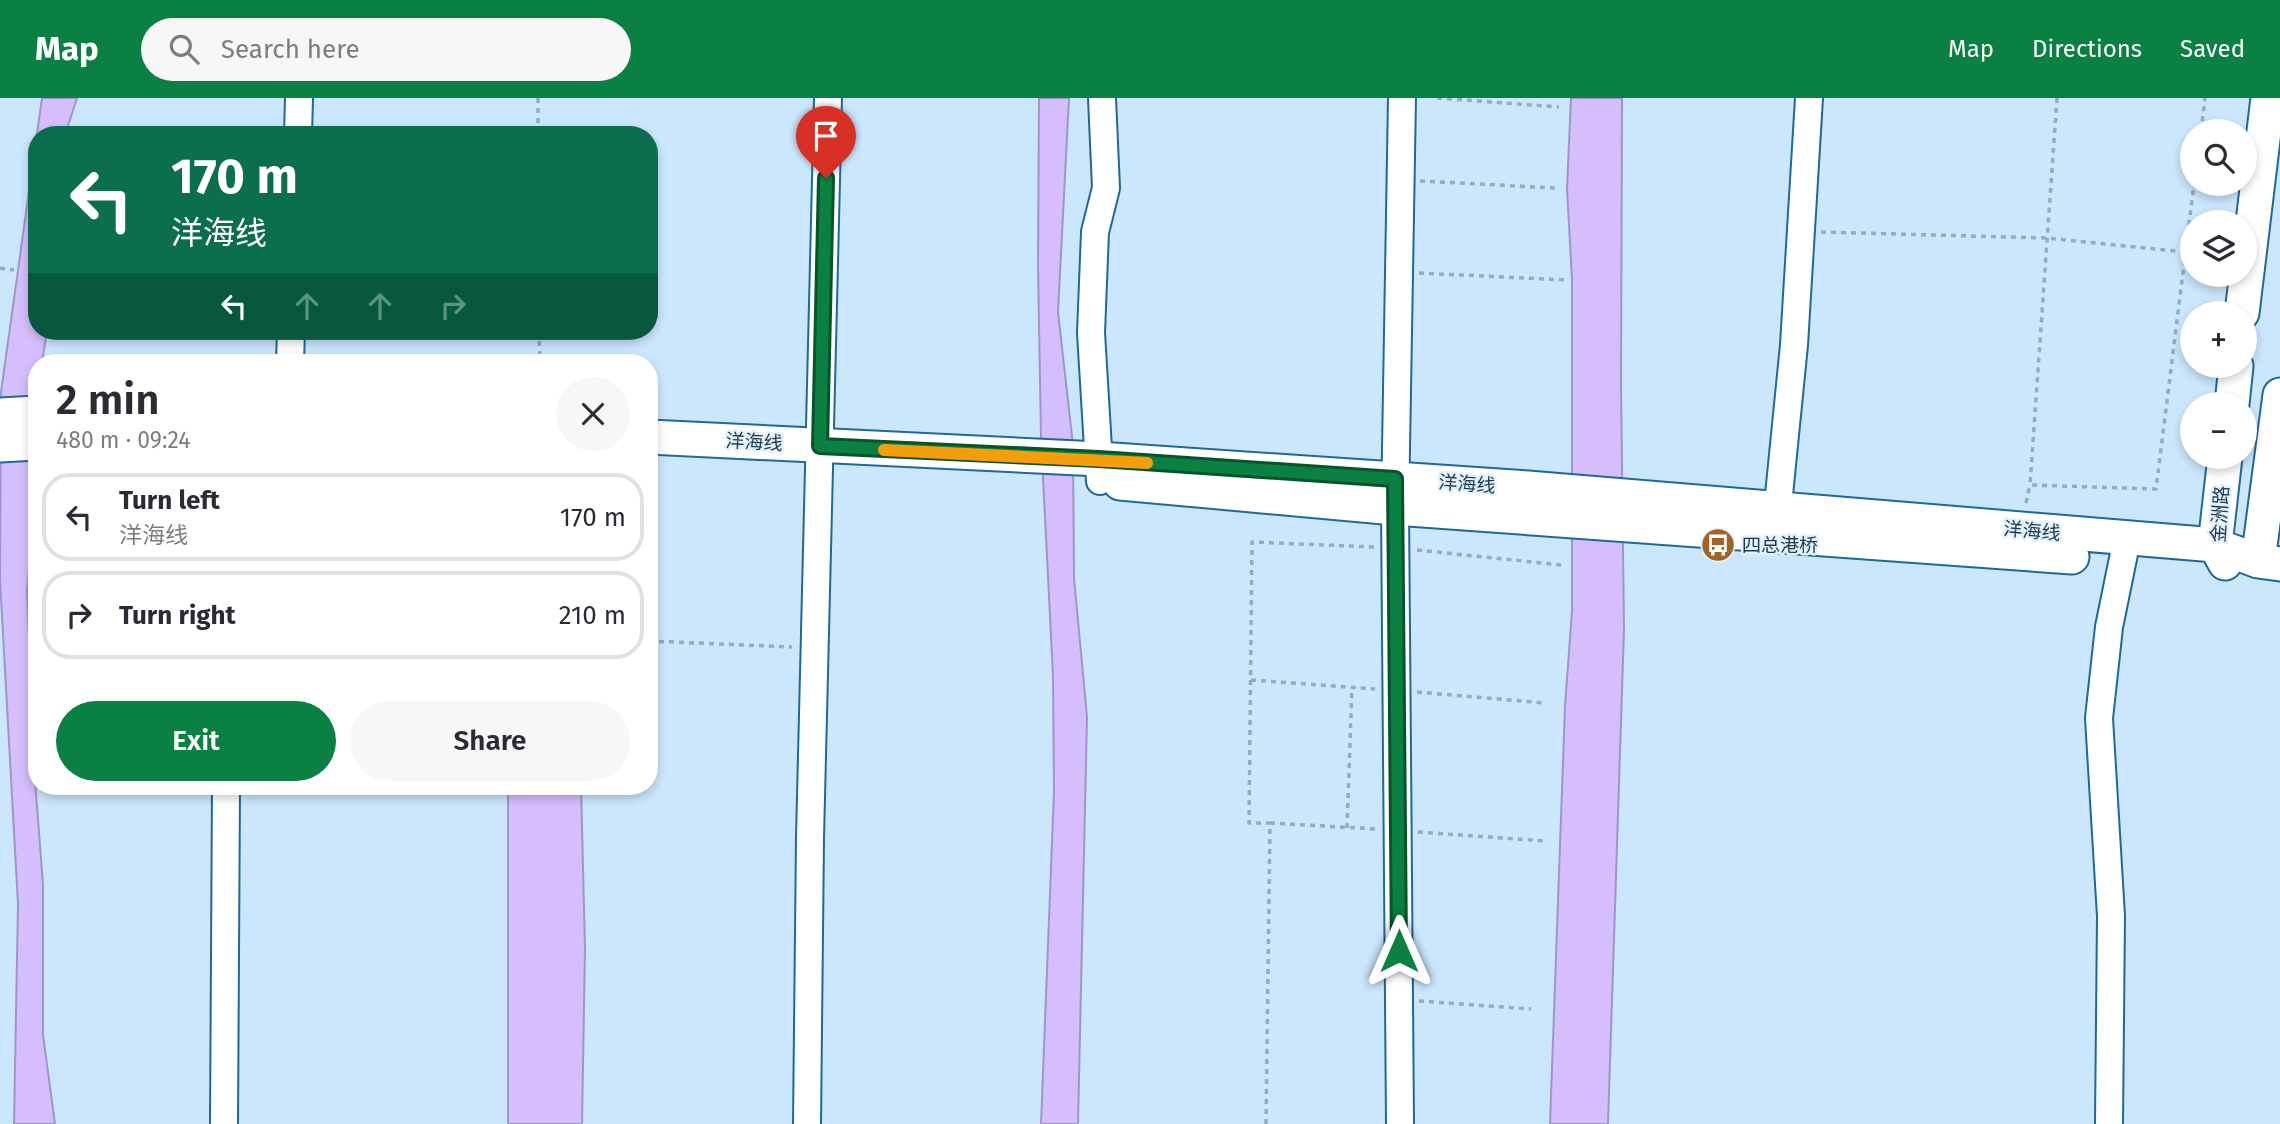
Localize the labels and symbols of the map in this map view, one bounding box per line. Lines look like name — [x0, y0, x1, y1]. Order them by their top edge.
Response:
pin — [796, 106, 856, 178]
street label: 洋海线 — [725, 429, 783, 455]
street label: 洋海线 — [1438, 471, 1496, 497]
street label: 金洲路 — [2207, 485, 2233, 543]
street label: 洋海线 — [2003, 517, 2061, 545]
bus stop icon: 四总港桥 — [1699, 526, 1737, 564]
place label: 四总港桥 — [1742, 534, 1818, 557]
position arrow — [1362, 914, 1436, 988]

